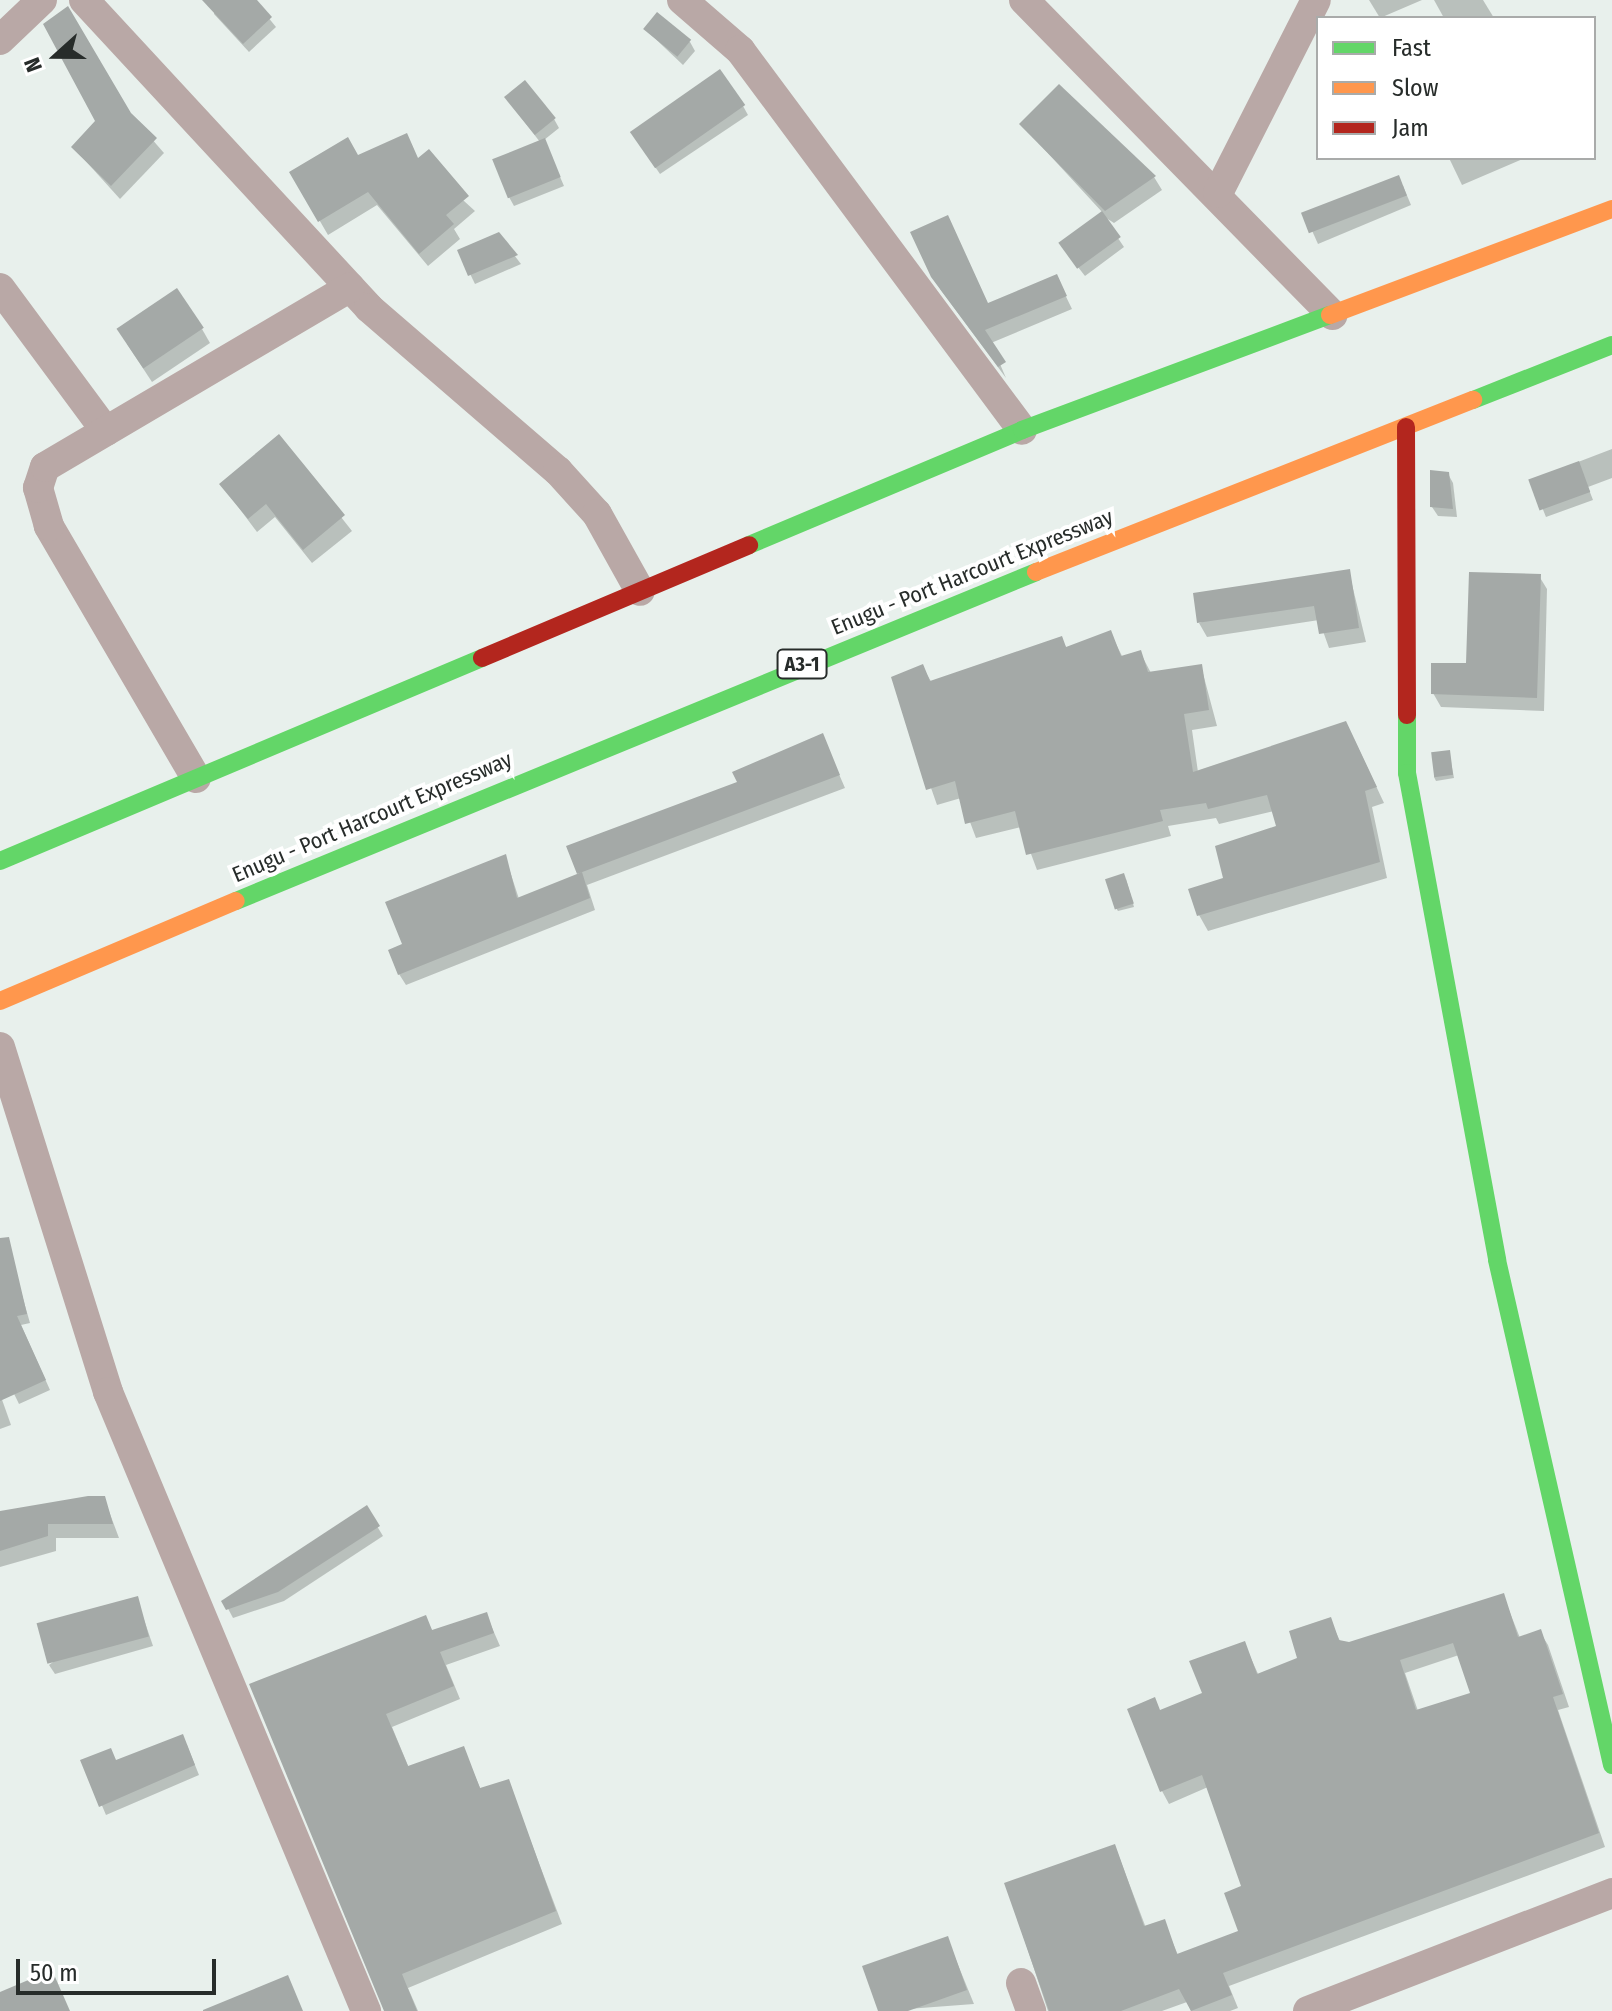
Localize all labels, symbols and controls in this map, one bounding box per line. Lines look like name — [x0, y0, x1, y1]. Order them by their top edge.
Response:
north arrow — [16, 16, 96, 96]
legend — [1316, 16, 1596, 160]
text: Fast — [1392, 34, 1431, 62]
text: N — [18, 54, 48, 76]
text: Slow — [1392, 74, 1438, 102]
text: Jam — [1392, 114, 1429, 142]
street label: Enugu - Port Harcourt Expressway — [827, 503, 1117, 641]
road number: A3-1 — [776, 648, 828, 680]
street label: Enugu - Port Harcourt Expressway — [228, 746, 516, 888]
scale bar — [20, 1943, 220, 1993]
text: 50 m — [30, 1959, 78, 1987]

